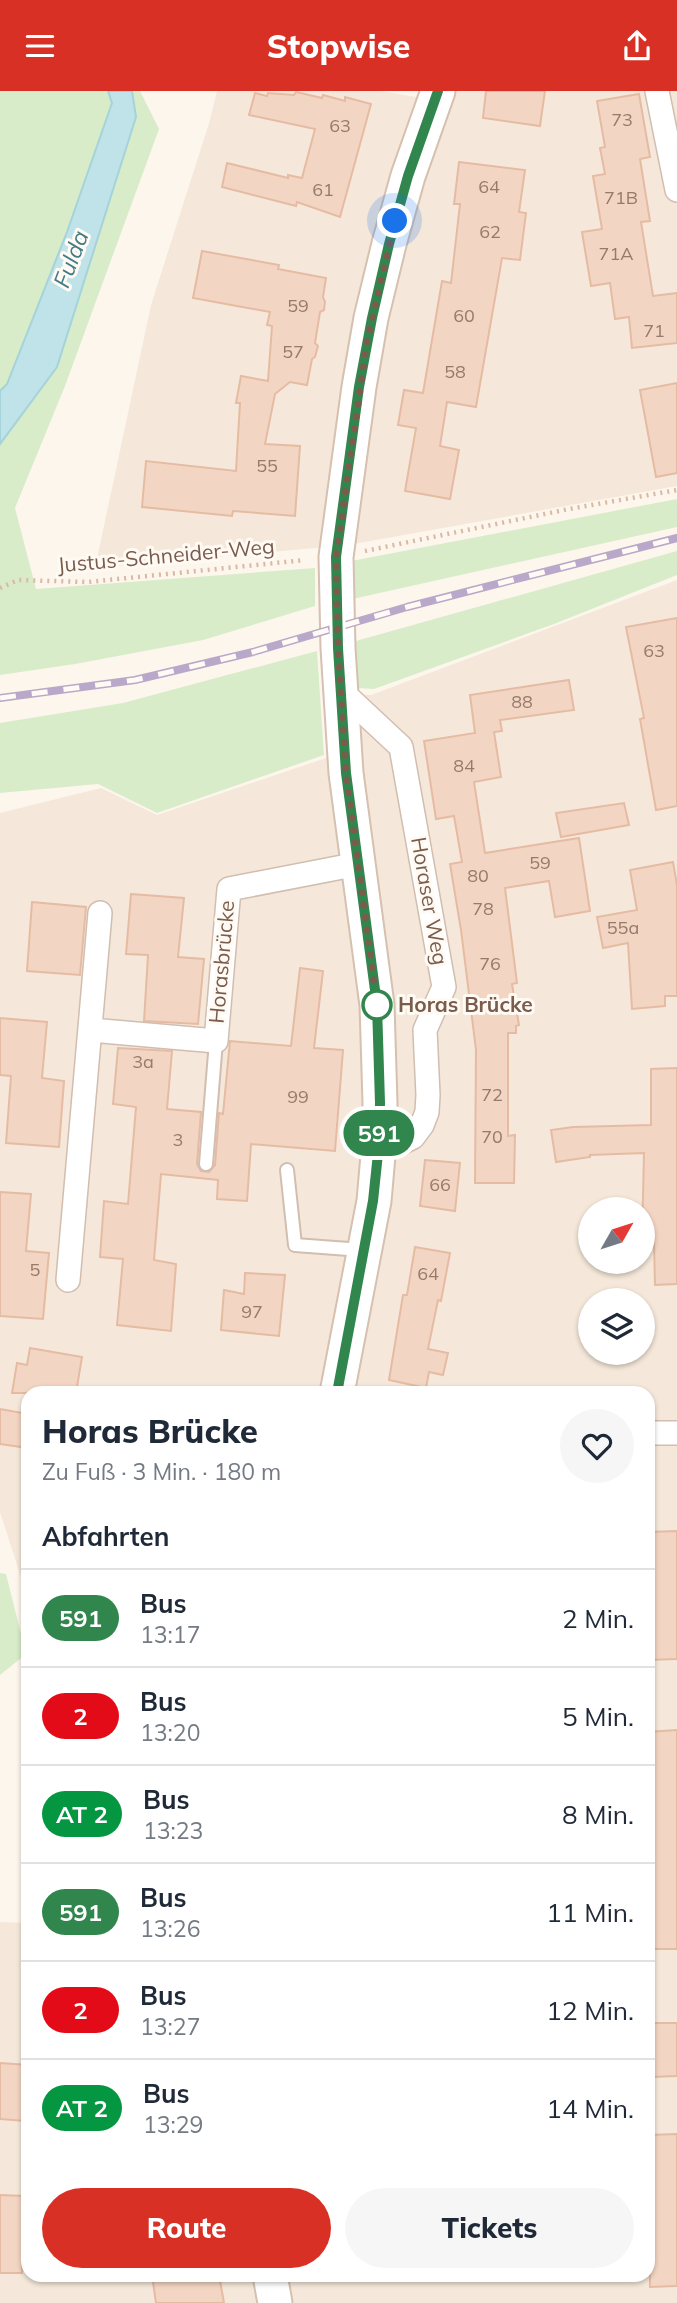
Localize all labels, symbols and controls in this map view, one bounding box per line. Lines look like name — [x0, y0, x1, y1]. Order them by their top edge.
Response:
text: Stopwise — [267, 26, 410, 66]
icon: menu — [21, 27, 59, 65]
icon: share — [618, 27, 656, 65]
house number: 73 — [611, 108, 633, 131]
house number: 63 — [329, 114, 351, 137]
house number: 64 — [478, 175, 500, 198]
house number: 61 — [312, 178, 334, 201]
house number: 71B — [604, 186, 638, 209]
your location — [377, 203, 412, 238]
house number: 62 — [479, 220, 501, 243]
water label: Fulda — [46, 226, 95, 292]
house number: 71A — [599, 242, 633, 265]
house number: 59 — [287, 294, 309, 317]
house number: 60 — [453, 304, 475, 327]
house number: 71 — [643, 319, 665, 342]
house number: 57 — [282, 340, 304, 363]
house number: 58 — [444, 360, 466, 383]
house number: 55 — [256, 454, 278, 477]
street label: Justus-Schneider-Weg — [56, 533, 275, 577]
house number: 63 — [643, 639, 665, 662]
house number: 88 — [511, 690, 533, 713]
house number: 84 — [453, 754, 475, 777]
street label: Horaser Weg — [406, 835, 454, 967]
house number: 59 — [529, 851, 551, 874]
house number: 80 — [467, 864, 489, 887]
house number: 78 — [472, 897, 494, 920]
street label: Horasbrücke — [203, 899, 239, 1024]
house number: 55a — [607, 916, 639, 939]
house number: 76 — [479, 952, 501, 975]
marker: Horas Brücke — [362, 990, 392, 1020]
place label: Horas Brücke — [398, 991, 533, 1017]
house number: 3a — [132, 1050, 154, 1073]
house number: 72 — [481, 1083, 503, 1106]
house number: 99 — [287, 1085, 309, 1108]
line badge: 591 — [339, 1110, 419, 1156]
text: 591 — [357, 1118, 401, 1148]
house number: 70 — [481, 1125, 503, 1148]
house number: 3 — [173, 1128, 183, 1151]
house number: 66 — [429, 1173, 451, 1196]
north arrow — [578, 1197, 654, 1274]
map controls — [578, 1197, 655, 1365]
house number: 5 — [30, 1258, 41, 1281]
house number: 64 — [417, 1262, 439, 1285]
button: layers — [578, 1288, 655, 1365]
house number: 97 — [241, 1300, 263, 1323]
button: heart — [560, 1409, 634, 1483]
text: Horas Brücke — [42, 1410, 258, 1451]
text: Zu Fuß · 3 Min. · 180 m — [42, 1457, 281, 1486]
text: Abfahrten — [42, 1520, 169, 1553]
text: Bus — [140, 1587, 186, 1620]
text: 2 Min. — [562, 1602, 634, 1635]
text: 591 — [59, 1603, 102, 1633]
text: 13:17 — [140, 1620, 200, 1649]
text: Bus — [140, 1685, 186, 1718]
text: 5 Min. — [562, 1700, 634, 1733]
text: 2 — [73, 1701, 88, 1731]
text: 13:20 — [140, 1718, 200, 1747]
text: Bus — [143, 1783, 189, 1816]
text: 8 Min. — [562, 1798, 634, 1831]
text: AT 2 — [56, 1799, 108, 1829]
text: 13:23 — [143, 1816, 203, 1845]
text: Bus — [140, 1881, 186, 1914]
text: 11 Min. — [546, 1896, 634, 1929]
text: 591 — [59, 1897, 102, 1927]
text: 13:26 — [140, 1914, 200, 1943]
text: Bus — [140, 1979, 186, 2012]
text: 12 Min. — [546, 1994, 634, 2027]
text: 2 — [73, 1995, 88, 2025]
text: 13:27 — [140, 2012, 200, 2041]
text: Bus — [143, 2077, 189, 2110]
text: 14 Min. — [546, 2092, 634, 2125]
text: AT 2 — [56, 2093, 108, 2123]
text: 13:29 — [143, 2110, 203, 2139]
button: Route — [42, 2188, 331, 2268]
button: Tickets — [345, 2188, 634, 2268]

